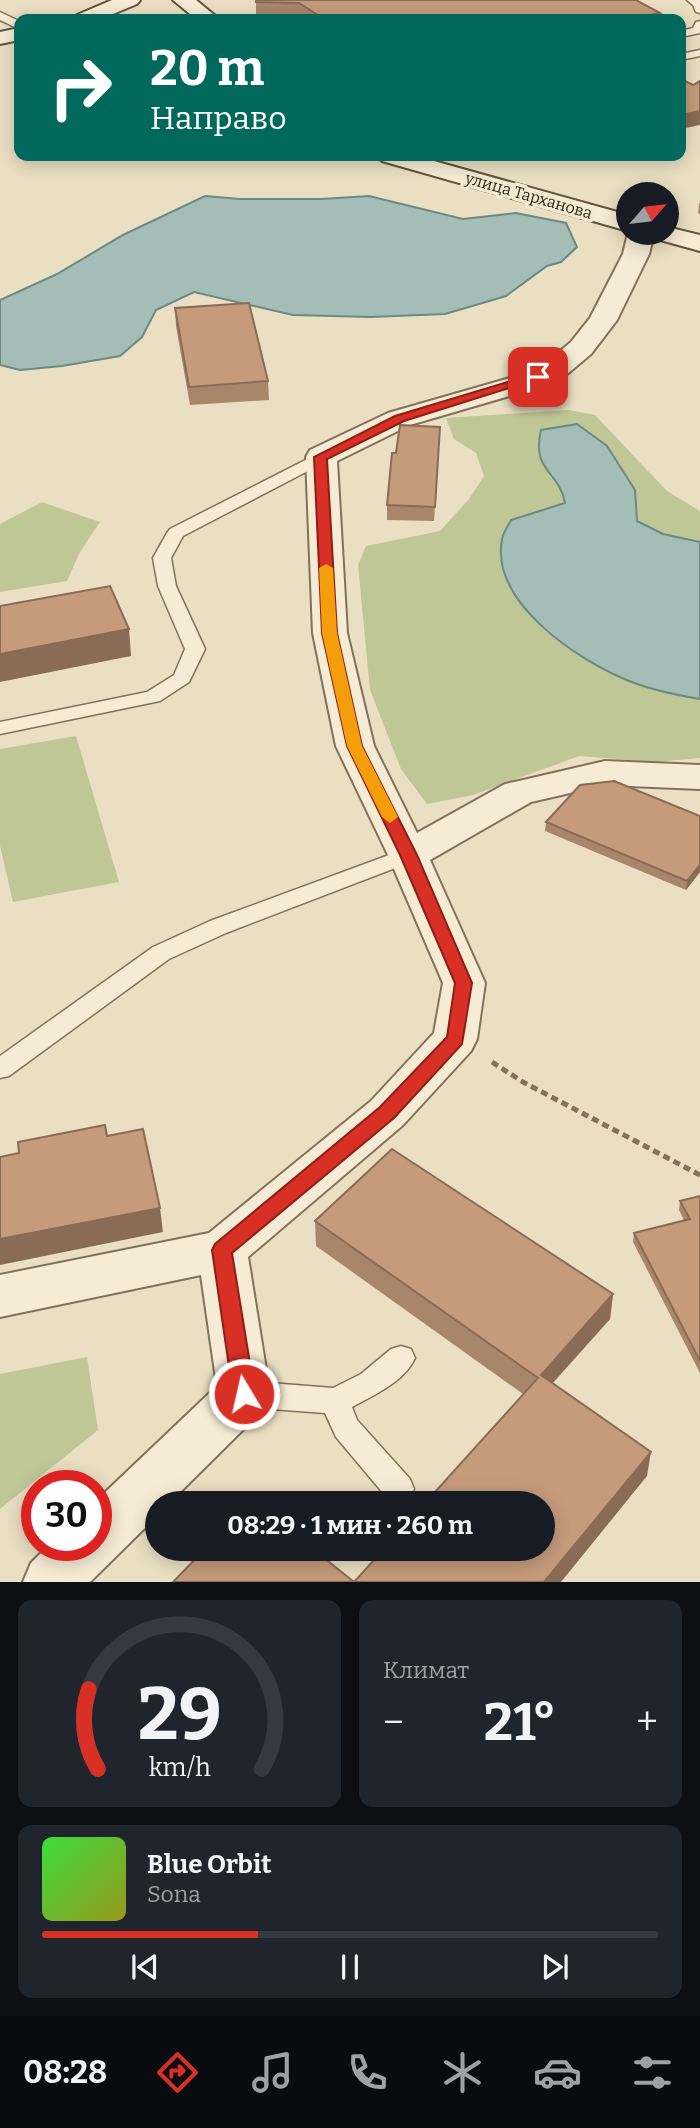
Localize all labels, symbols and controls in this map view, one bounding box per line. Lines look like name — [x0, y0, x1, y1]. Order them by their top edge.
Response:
text: 20 m — [150, 39, 264, 98]
icon: right — [35, 42, 126, 133]
text: Направо — [150, 99, 287, 137]
street label: улица Тарханова — [462, 168, 595, 223]
north arrow — [616, 182, 679, 245]
map controls — [616, 182, 679, 245]
pin — [508, 347, 568, 407]
icon: arrive — [519, 358, 557, 396]
position arrow — [207, 1357, 281, 1431]
speed limit sign: 30 — [21, 1470, 112, 1561]
text: 08:29 · 1 мин · 260 m — [227, 1510, 473, 1541]
text: Климат — [383, 1656, 469, 1684]
text: 29 — [137, 1672, 222, 1759]
text: 21° — [484, 1691, 556, 1754]
text: − — [383, 1699, 404, 1745]
text: + — [636, 1699, 658, 1745]
text: km/h — [149, 1753, 211, 1783]
text: Blue Orbit — [147, 1849, 271, 1880]
text: Sona — [147, 1880, 201, 1908]
icon: previous — [126, 1948, 164, 1986]
icon: pause — [331, 1948, 369, 1986]
icon: next — [536, 1948, 574, 1986]
icon: directions — [153, 2048, 202, 2097]
icon: music — [248, 2048, 297, 2097]
icon: phone — [343, 2048, 392, 2097]
icon: climate — [438, 2048, 487, 2097]
icon: car — [533, 2048, 582, 2097]
icon: filters — [628, 2048, 677, 2097]
text: 08:28 — [23, 2053, 107, 2091]

